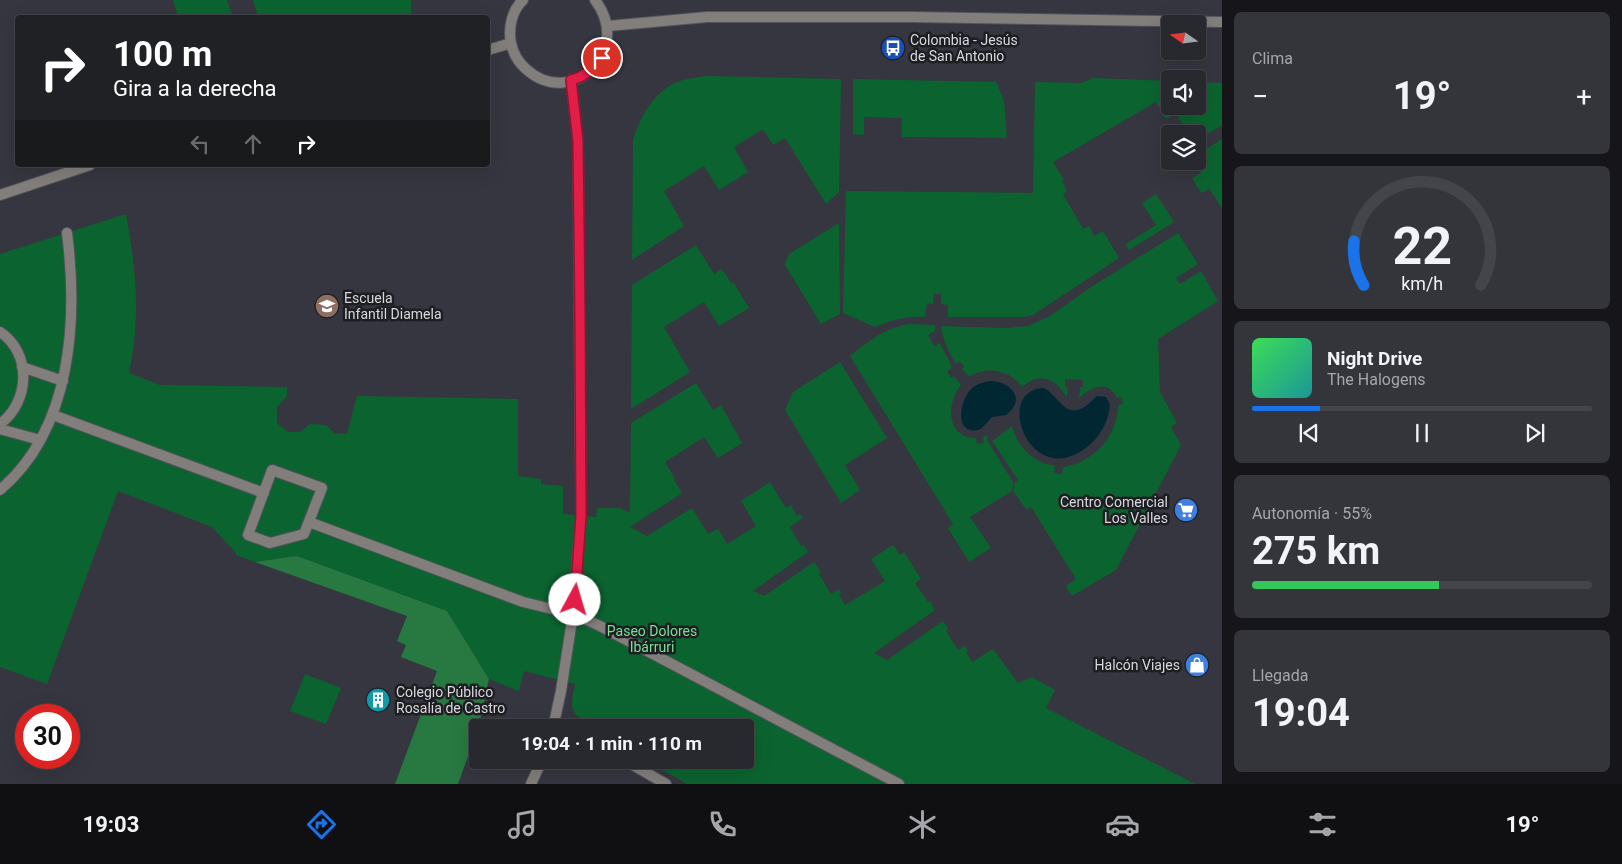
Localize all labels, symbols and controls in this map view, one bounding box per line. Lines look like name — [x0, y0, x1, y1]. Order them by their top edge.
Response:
north arrow — [1161, 15, 1206, 60]
map controls — [1161, 15, 1206, 170]
place label: Colombia - Jesús de San Antonio — [910, 32, 1018, 64]
text: 100 m — [113, 34, 212, 75]
icon: right — [30, 35, 95, 100]
bus stop icon: Colombia - Jesús de San Antonio — [880, 35, 906, 61]
pin — [581, 37, 623, 79]
icon: arrive — [588, 44, 616, 72]
text: Clima — [1252, 49, 1293, 68]
button: sound — [1161, 70, 1206, 115]
text: 19° — [1393, 74, 1451, 118]
text: Gira a la derecha — [113, 76, 277, 101]
text: − — [1252, 80, 1268, 113]
text: + — [1576, 80, 1592, 113]
button: layers — [1161, 125, 1206, 170]
icon: left — [186, 130, 214, 158]
icon: ahead — [239, 130, 267, 158]
icon: right — [292, 130, 320, 158]
text: 22 — [1392, 216, 1452, 277]
text: km/h — [1401, 273, 1443, 294]
place label: Escuela Infantil Diamela — [344, 290, 442, 322]
school or university icon: Escuela Infantil Diamela — [314, 293, 340, 319]
text: Night Drive — [1327, 347, 1422, 370]
text: The Halogens — [1327, 370, 1426, 389]
icon: previous — [1295, 419, 1323, 447]
icon: pause — [1408, 419, 1436, 447]
icon: next — [1521, 419, 1549, 447]
place label: Centro Comercial Los Valles — [1060, 494, 1168, 526]
supermarket icon: Centro Comercial Los Valles — [1173, 497, 1199, 523]
text: Autonomía · 55% — [1252, 504, 1372, 523]
text: 275 km — [1252, 529, 1380, 573]
position arrow — [548, 573, 600, 625]
park label: Paseo Dolores Ibárruri — [607, 623, 697, 655]
shop icon: Halcón Viajes — [1184, 652, 1210, 678]
place label: Halcón Viajes — [1095, 657, 1180, 673]
text: Llegada — [1252, 666, 1308, 685]
place label: Colegio Público Rosalía de Castro — [396, 684, 505, 716]
building icon: Colegio Público Rosalía de Castro — [365, 687, 391, 713]
text: 19:04 — [1252, 691, 1350, 735]
speed limit sign: 30 — [15, 704, 80, 769]
text: 19:04 · 1 min · 110 m — [521, 732, 702, 755]
icon: directions — [304, 807, 339, 842]
icon: music — [505, 807, 540, 842]
icon: phone — [705, 807, 740, 842]
icon: climate — [905, 807, 940, 842]
icon: car — [1105, 807, 1140, 842]
icon: filters — [1305, 807, 1340, 842]
text: 19:03 — [83, 812, 139, 837]
text: 19° — [1505, 812, 1539, 837]

